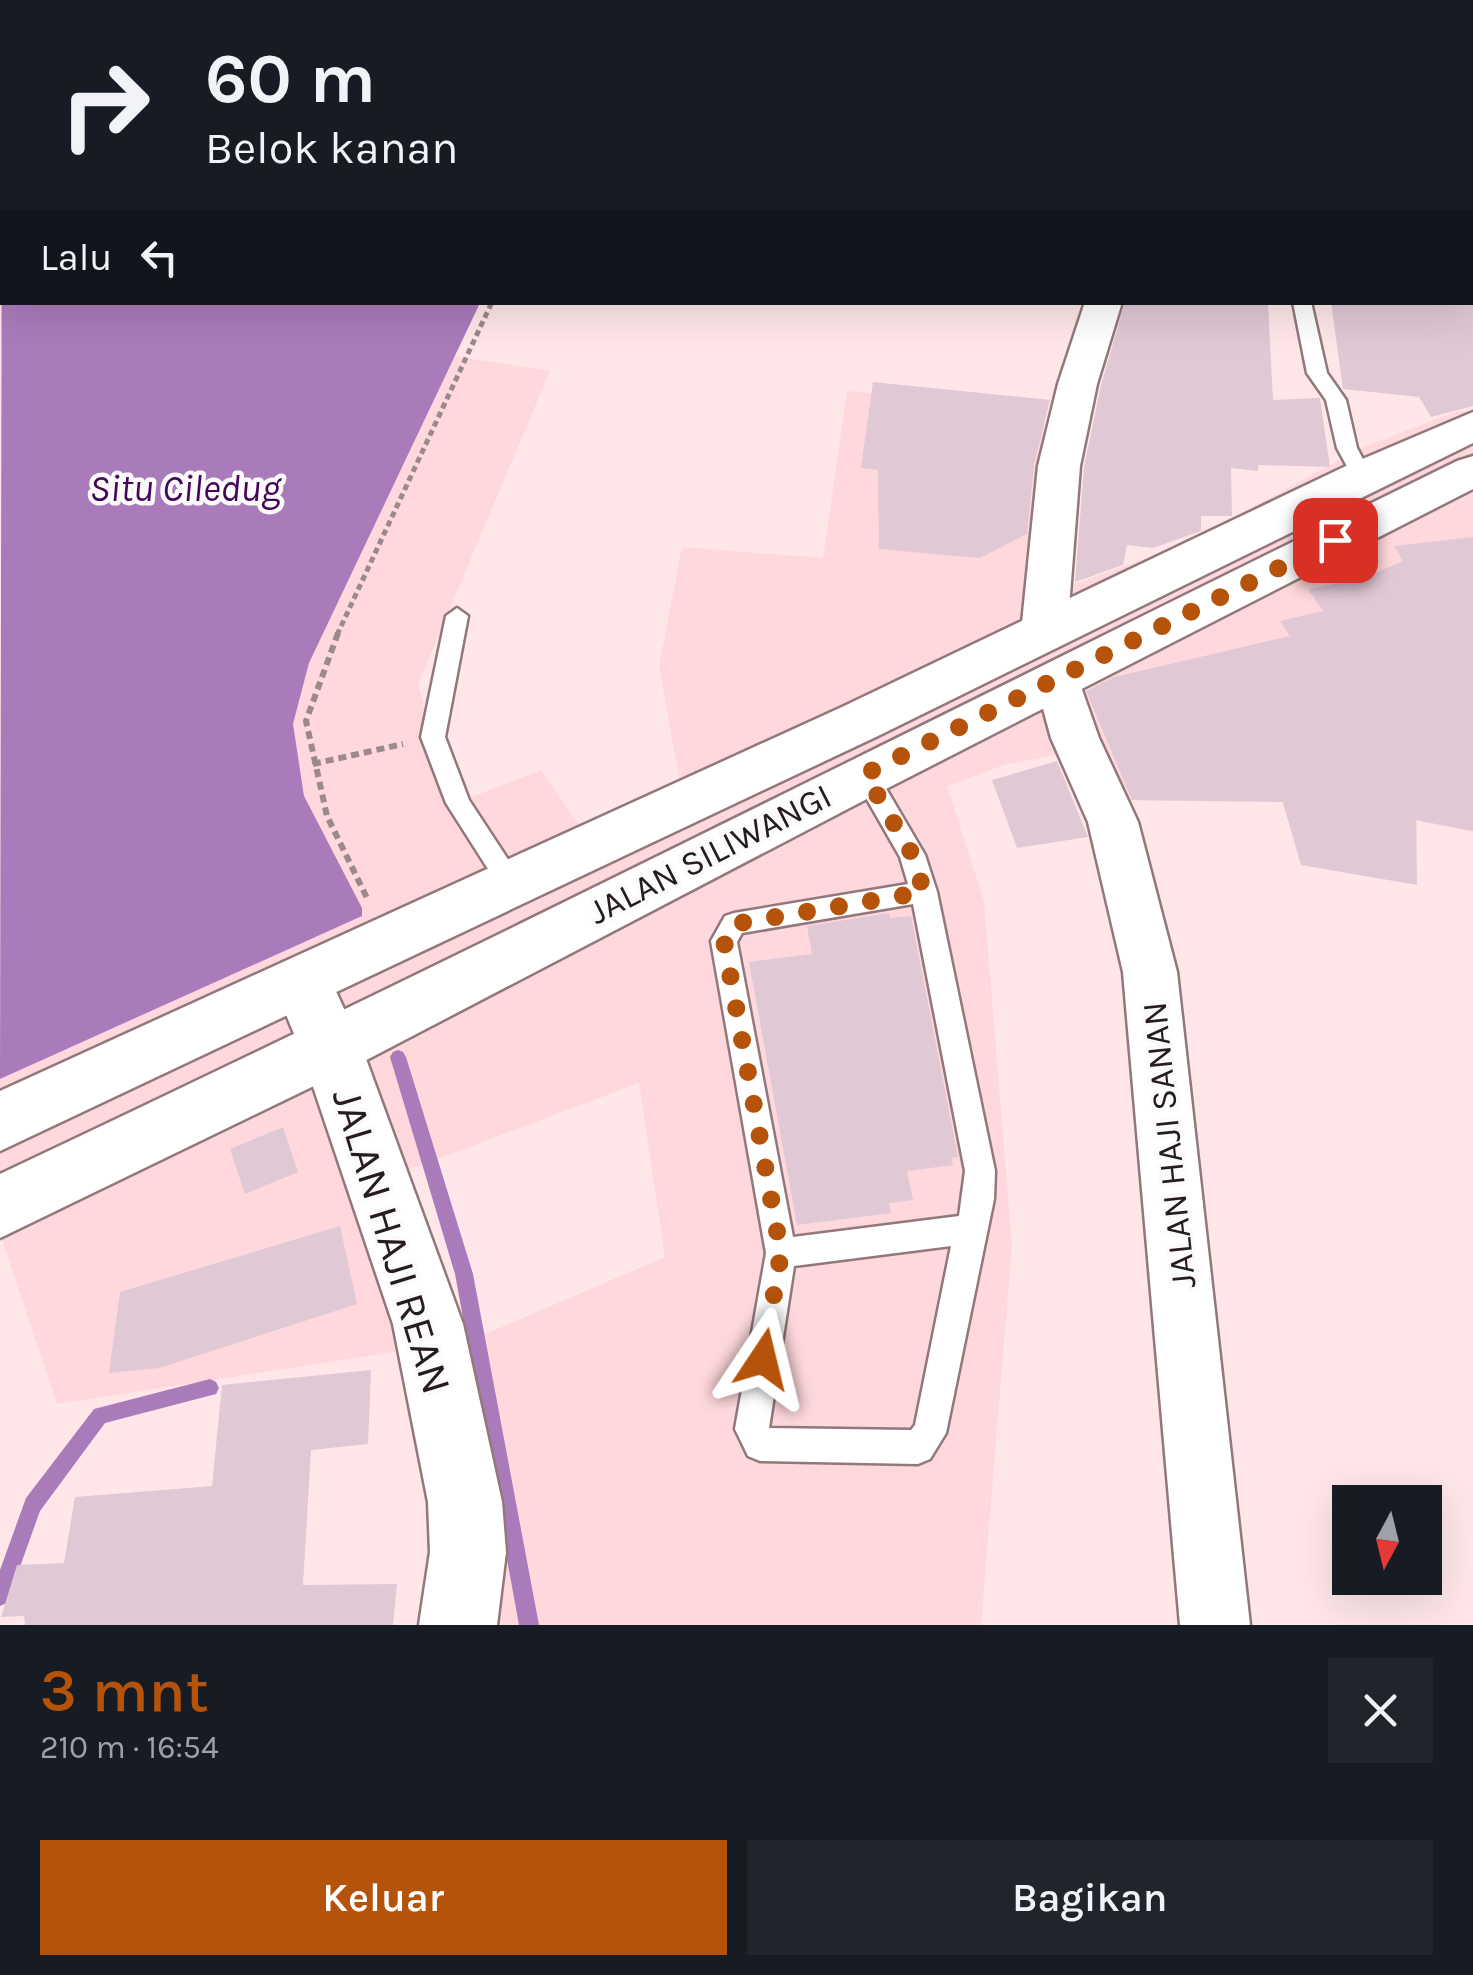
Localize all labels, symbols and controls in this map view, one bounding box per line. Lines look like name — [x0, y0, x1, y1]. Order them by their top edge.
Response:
text: 60 m — [205, 38, 376, 120]
icon: right — [40, 40, 170, 170]
text: Belok kanan — [205, 122, 459, 174]
icon: left — [132, 230, 187, 285]
text: Lalu — [40, 235, 112, 280]
water label: Situ Ciledug — [89, 466, 282, 511]
pin — [1293, 498, 1378, 583]
icon: arrive — [1308, 513, 1363, 568]
street label: JALAN SILIWANGI — [582, 775, 838, 933]
street label: JALAN HAJI SANAN — [1134, 1000, 1204, 1290]
street label: JALAN HAJI REAN — [322, 1082, 462, 1400]
position arrow — [711, 1307, 815, 1411]
north arrow — [1332, 1485, 1442, 1595]
map controls — [1332, 1485, 1442, 1595]
text: 3 mnt — [40, 1656, 209, 1726]
button: close — [1328, 1658, 1433, 1763]
text: 210 m · 16:54 — [40, 1729, 219, 1766]
button: Keluar — [40, 1840, 727, 1955]
button: Bagikan — [747, 1840, 1433, 1955]

